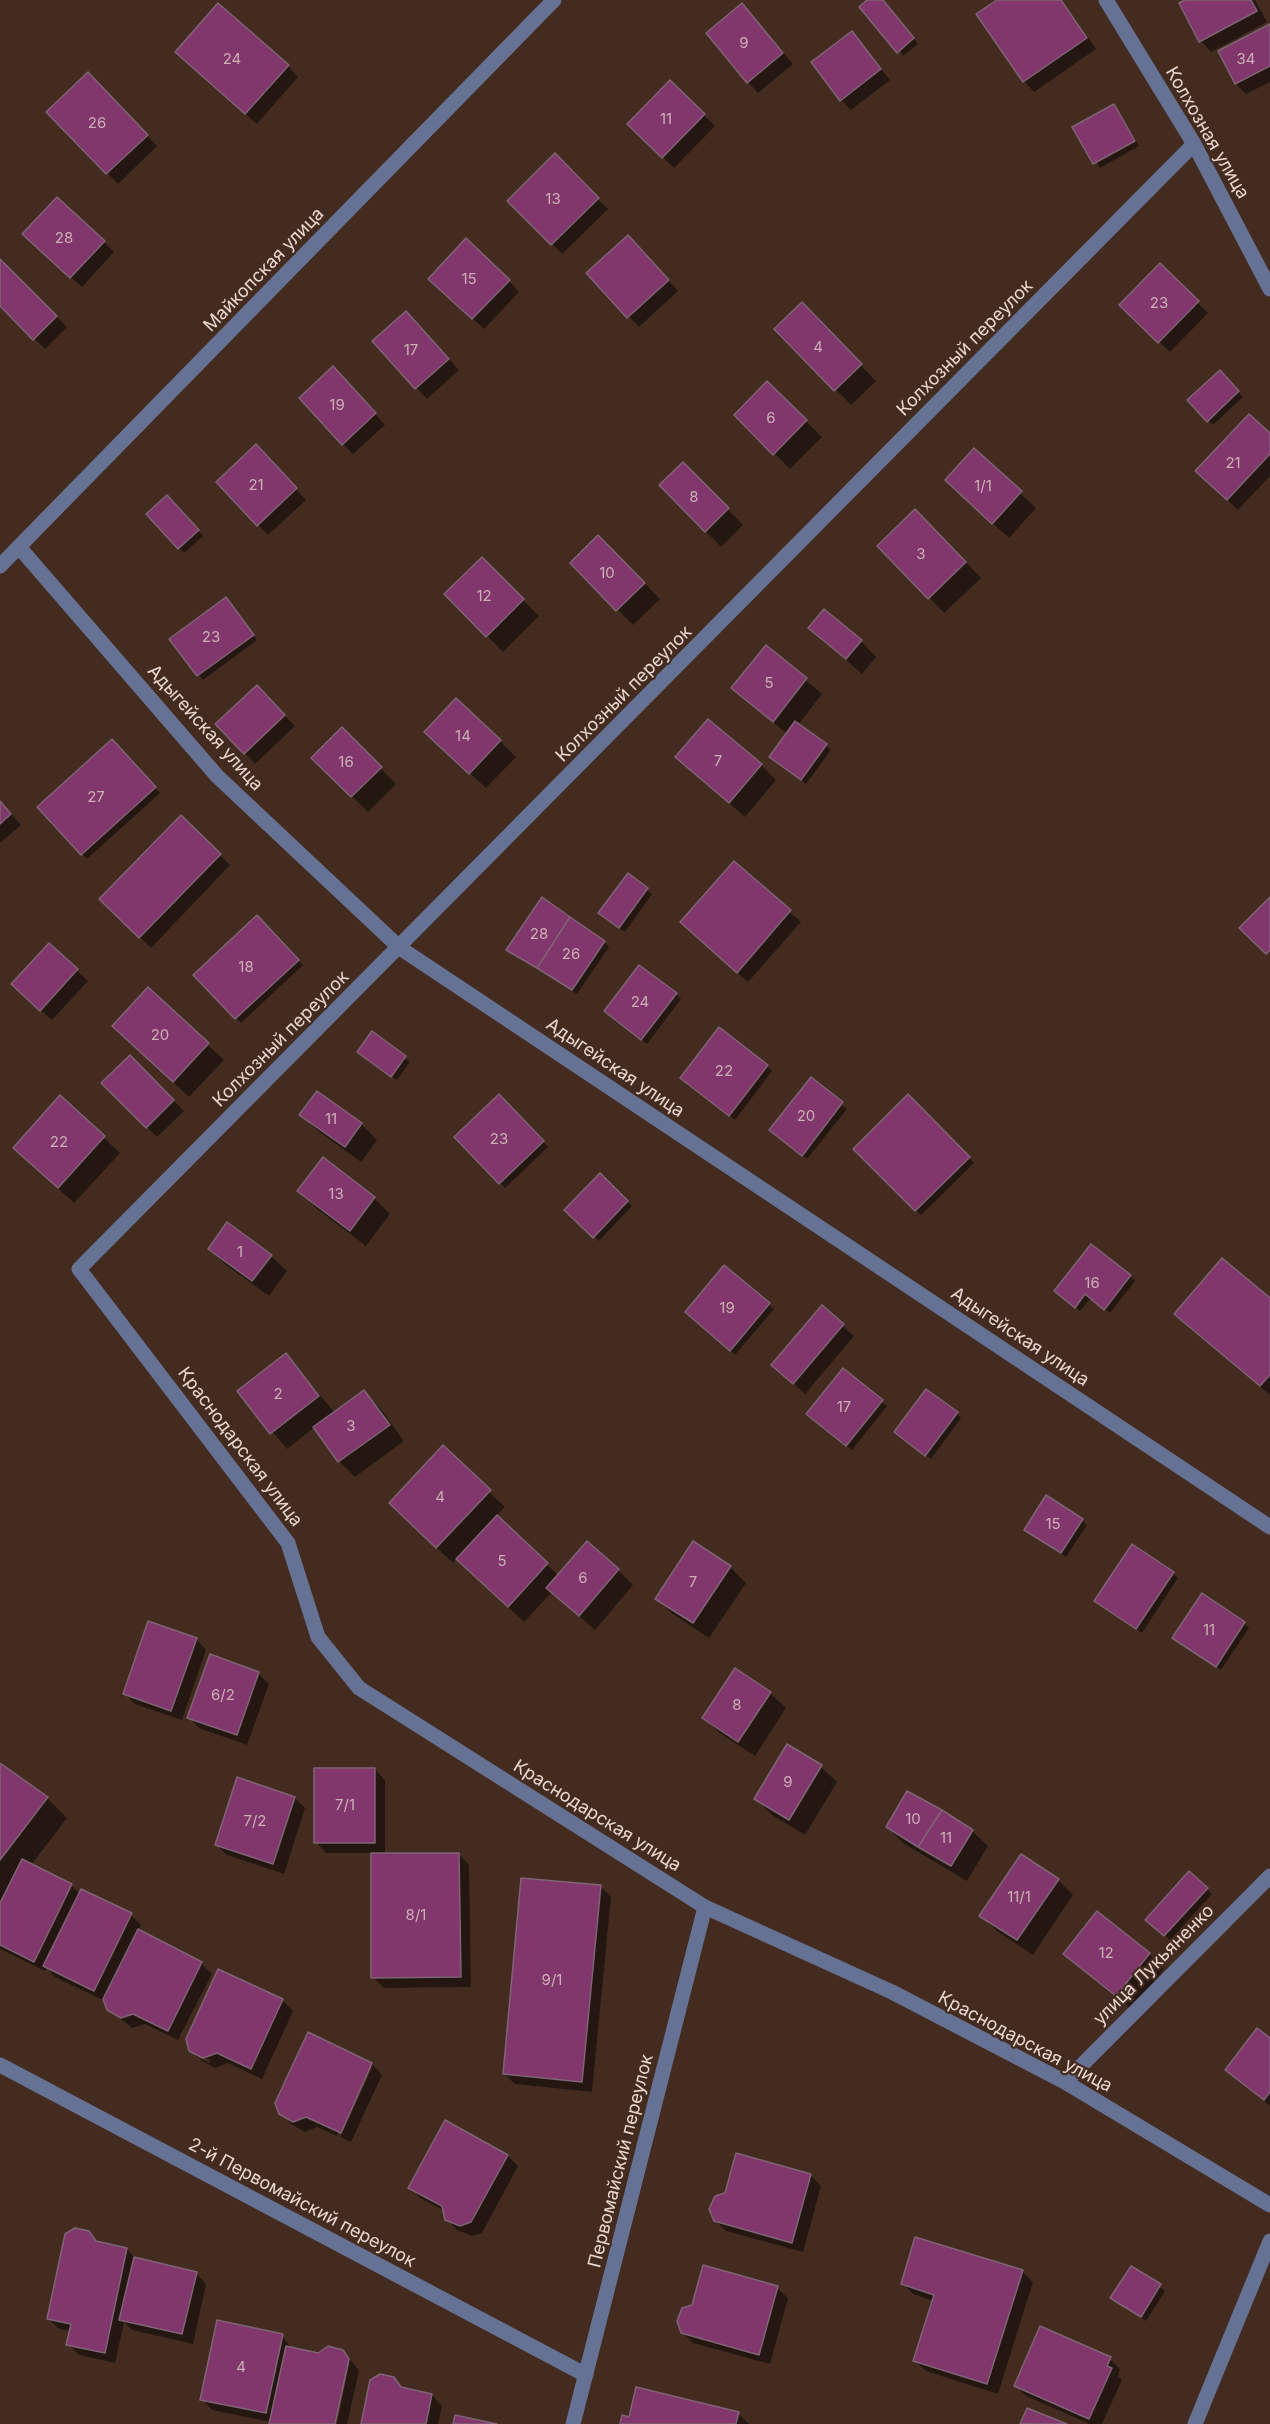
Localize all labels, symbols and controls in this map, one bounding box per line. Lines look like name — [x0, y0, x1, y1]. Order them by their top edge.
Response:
house number: 9 — [739, 34, 749, 52]
house number: 24 — [223, 50, 241, 68]
house number: 34 — [1237, 50, 1255, 68]
street label: Колхозная улица — [1161, 63, 1253, 203]
house number: 11 — [660, 110, 672, 128]
house number: 26 — [88, 114, 106, 132]
house number: 13 — [545, 190, 561, 208]
street label: Майкопская улица — [199, 203, 329, 337]
house number: 28 — [55, 229, 73, 247]
house number: 15 — [461, 270, 477, 288]
street label: Колхозный переулок — [892, 275, 1038, 421]
house number: 23 — [1150, 294, 1168, 312]
house number: 4 — [813, 338, 823, 356]
house number: 17 — [404, 341, 418, 359]
house number: 19 — [329, 396, 345, 414]
house number: 6 — [766, 409, 776, 427]
house number: 21 — [1225, 454, 1241, 472]
house number: 21 — [248, 476, 264, 494]
house number: 1/1 — [974, 477, 992, 495]
house number: 8 — [689, 488, 699, 506]
house number: 3 — [916, 545, 926, 563]
house number: 10 — [599, 564, 615, 582]
house number: 12 — [476, 587, 492, 605]
street label: Колхозный переулок — [551, 621, 697, 767]
house number: 23 — [202, 628, 220, 646]
street label: Адыгейская улица — [143, 661, 267, 795]
house number: 5 — [764, 674, 774, 692]
house number: 14 — [455, 727, 471, 745]
house number: 7 — [714, 752, 722, 770]
house number: 16 — [338, 753, 354, 771]
house number: 27 — [87, 788, 105, 806]
house number: 28 — [530, 925, 548, 943]
house number: 26 — [562, 945, 580, 963]
house number: 18 — [238, 958, 254, 976]
street label: Колхозный переулок — [208, 966, 354, 1112]
house number: 24 — [631, 993, 649, 1011]
street label: Адыгейская улица — [542, 1014, 688, 1122]
house number: 20 — [151, 1026, 169, 1044]
house number: 22 — [715, 1062, 733, 1080]
house number: 20 — [797, 1107, 815, 1125]
house number: 11 — [325, 1110, 337, 1128]
house number: 23 — [490, 1130, 508, 1148]
house number: 22 — [50, 1133, 68, 1151]
house number: 13 — [328, 1185, 344, 1203]
house number: 1 — [237, 1243, 243, 1261]
house number: 16 — [1084, 1274, 1100, 1292]
street label: Адыгейская улица — [947, 1283, 1093, 1391]
house number: 19 — [719, 1299, 735, 1317]
street label: Краснодарская улица — [173, 1363, 307, 1531]
house number: 2 — [273, 1385, 283, 1403]
house number: 17 — [837, 1398, 851, 1416]
house number: 3 — [346, 1417, 356, 1435]
house number: 4 — [435, 1488, 445, 1506]
house number: 15 — [1045, 1515, 1061, 1533]
house number: 5 — [497, 1552, 507, 1570]
house number: 6 — [578, 1569, 588, 1587]
house number: 7 — [689, 1573, 697, 1591]
house number: 11 — [1203, 1621, 1215, 1639]
house number: 6/2 — [211, 1686, 235, 1704]
house number: 8 — [732, 1696, 742, 1714]
street label: Краснодарская улица — [509, 1755, 685, 1877]
house number: 9 — [783, 1773, 793, 1791]
house number: 7/1 — [335, 1796, 355, 1814]
house number: 10 — [905, 1810, 921, 1828]
house number: 7/2 — [243, 1812, 267, 1830]
house number: 11 — [940, 1829, 952, 1847]
house number: 11/1 — [1007, 1888, 1031, 1906]
street label: улица Лукьяненко — [1089, 1900, 1219, 2030]
house number: 8/1 — [406, 1906, 426, 1924]
house number: 12 — [1098, 1944, 1114, 1962]
house number: 9/1 — [542, 1971, 562, 1989]
street label: Краснодарская улица — [934, 1987, 1116, 2097]
street label: Первомайский переулок — [584, 2052, 658, 2270]
street label: 2-й Первомайский переулок — [185, 2134, 419, 2272]
house number: 4 — [236, 2358, 246, 2376]

